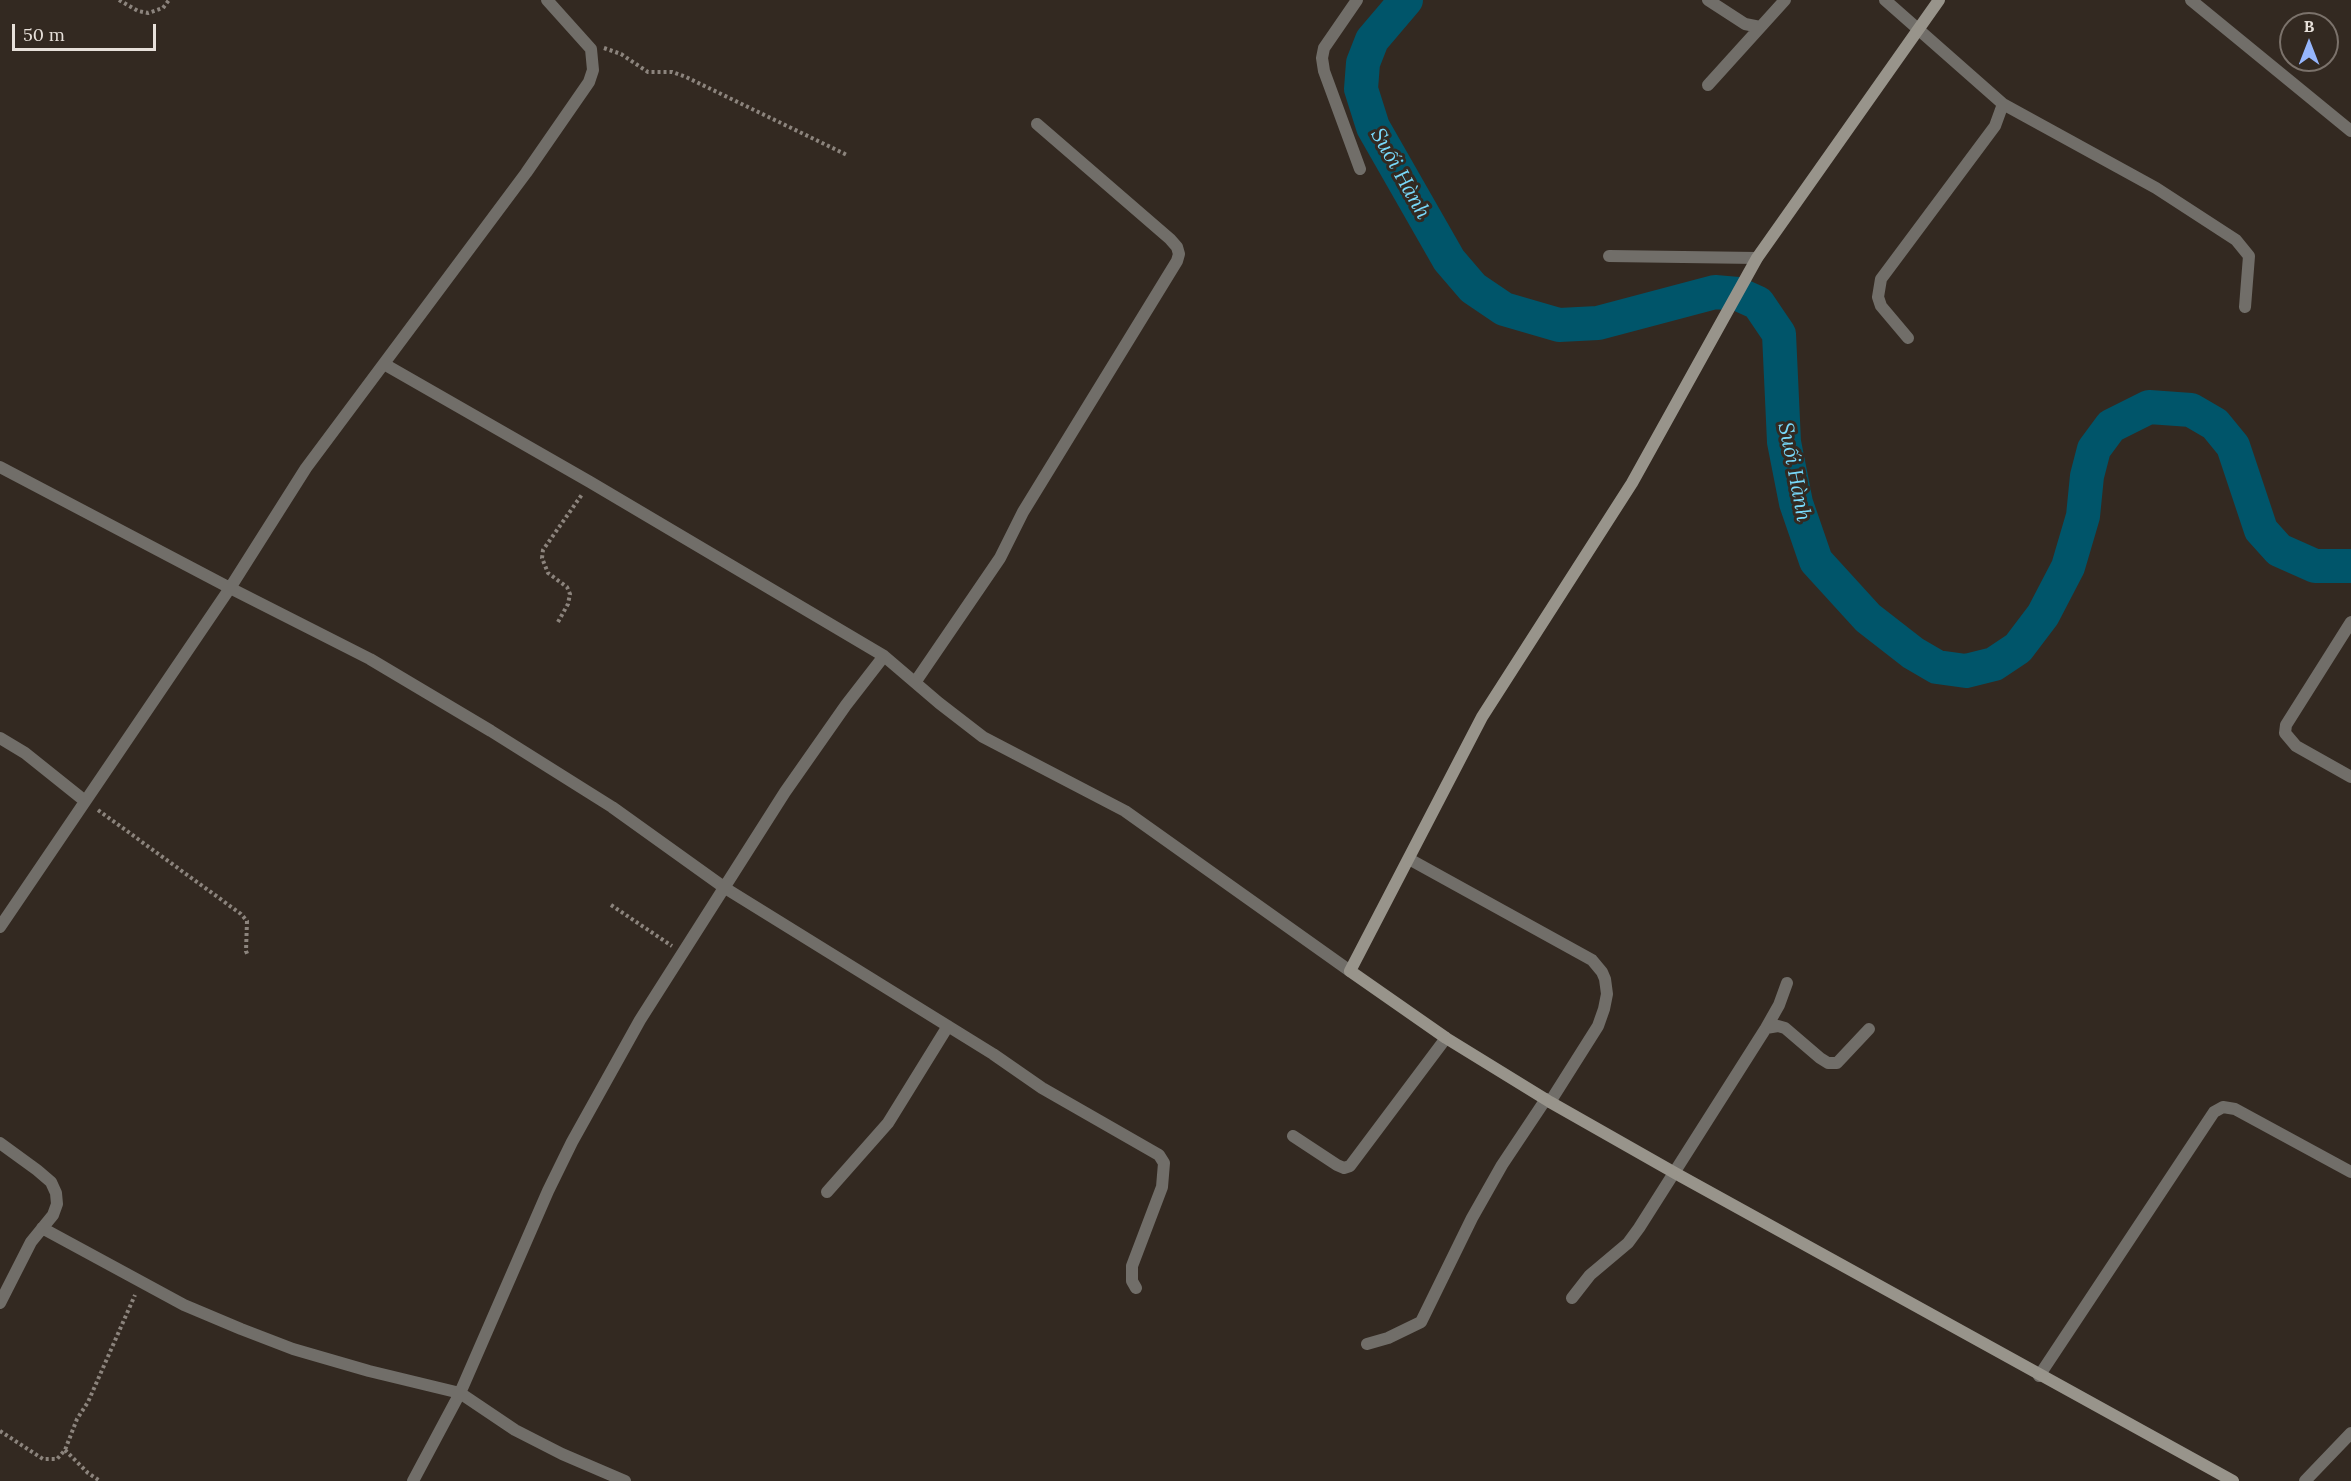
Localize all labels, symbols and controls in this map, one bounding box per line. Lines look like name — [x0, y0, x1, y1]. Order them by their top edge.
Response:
scale bar — [15, 12, 159, 50]
north arrow — [2279, 12, 2339, 72]
text: B — [2304, 16, 2314, 36]
text: 50 m — [23, 23, 65, 46]
water label: Suối Hành — [1365, 124, 1435, 224]
water label: Suối Hành — [1772, 421, 1816, 523]

